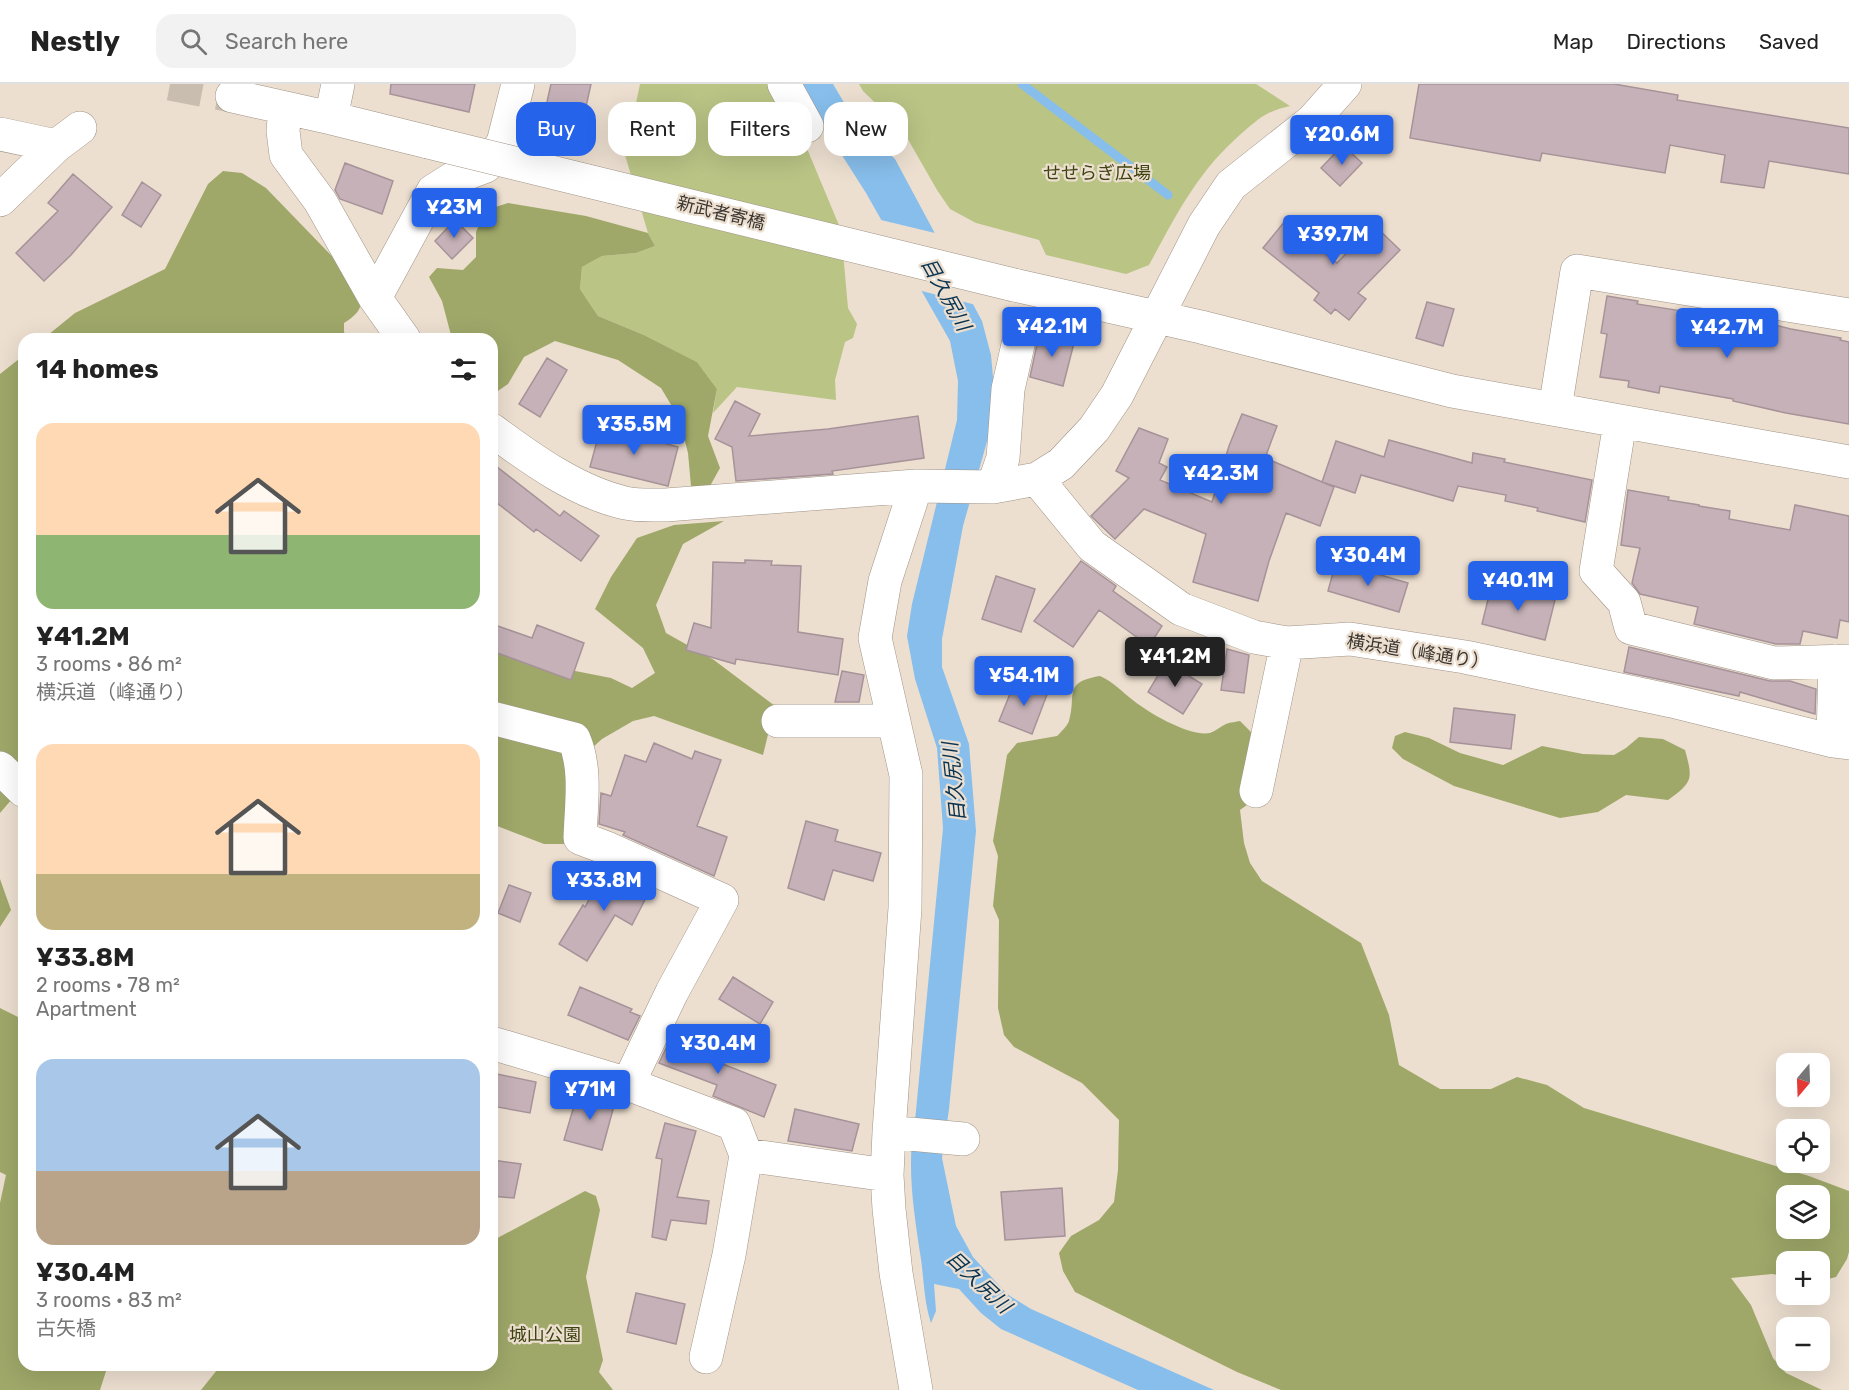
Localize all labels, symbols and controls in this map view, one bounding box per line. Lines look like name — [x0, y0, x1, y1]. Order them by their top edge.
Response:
search box — [156, 14, 576, 68]
text: Nestly — [30, 25, 120, 58]
icon: search — [177, 25, 210, 58]
text: Search here — [225, 28, 348, 55]
text: Map — [1553, 29, 1594, 54]
text: Directions — [1627, 29, 1726, 54]
text: Saved — [1759, 29, 1819, 54]
chip: Buy — [516, 102, 596, 156]
chip: Rent — [608, 102, 696, 156]
chip: Filters — [708, 102, 812, 156]
chip: New — [824, 102, 908, 156]
pin: ¥20.6M — [1293, 115, 1391, 166]
text: ¥20.6M — [1304, 122, 1380, 146]
park label: せせらぎ広場 — [1043, 162, 1151, 184]
pin: ¥23M — [418, 188, 490, 239]
street label: 新武者寄橋 — [675, 191, 767, 235]
text: ¥23M — [426, 195, 482, 219]
pin: ¥39.7M — [1284, 215, 1382, 266]
text: ¥39.7M — [1297, 222, 1369, 246]
water label: 目久尻川 — [916, 253, 977, 337]
pin: ¥42.1M — [1003, 307, 1101, 358]
pin: ¥42.7M — [1678, 308, 1776, 359]
text: ¥42.1M — [1016, 314, 1088, 338]
text: ¥42.7M — [1690, 315, 1764, 339]
icon: filters — [447, 353, 480, 386]
text: 14 homes — [36, 354, 159, 385]
pin: ¥35.5M — [585, 405, 683, 456]
text: ¥35.5M — [597, 412, 671, 436]
pin: ¥42.3M — [1172, 454, 1270, 505]
text: ¥42.3M — [1183, 461, 1259, 485]
icon: home — [204, 462, 312, 570]
pin: ¥30.4M — [1319, 536, 1417, 587]
text: ¥30.4M — [1330, 543, 1406, 567]
pin: ¥40.1M — [1469, 561, 1567, 612]
text: ¥40.1M — [1482, 568, 1554, 592]
text: ¥41.2M — [36, 621, 130, 652]
street label: 横浜道（峰通り） — [1345, 630, 1491, 674]
pin: ¥41.2M — [1126, 637, 1224, 688]
text: ¥41.2M — [1139, 644, 1211, 668]
text: 3 rooms · 86 m² — [36, 652, 182, 676]
pin: ¥54.1M — [975, 656, 1073, 707]
text: ¥54.1M — [988, 663, 1060, 687]
text: 横浜道（峰通り） — [36, 680, 196, 704]
water label: 目久尻川 — [938, 739, 970, 823]
icon: home — [204, 783, 312, 891]
pin: ¥33.8M — [555, 861, 653, 912]
text: ¥33.8M — [566, 868, 642, 892]
text: ¥33.8M — [36, 942, 135, 973]
text: 2 rooms · 78 m² — [36, 973, 180, 997]
text: Apartment — [36, 997, 137, 1021]
pin: ¥30.4M — [669, 1024, 767, 1075]
text: ¥30.4M — [680, 1031, 756, 1055]
north arrow — [1776, 1053, 1830, 1107]
map controls — [1776, 1053, 1830, 1371]
pin: ¥71M — [554, 1070, 626, 1121]
text: ¥71M — [564, 1077, 616, 1101]
icon: home — [204, 1098, 312, 1206]
button: locate — [1776, 1119, 1830, 1173]
button: layers — [1776, 1185, 1830, 1239]
water label: 目久尻川 — [942, 1246, 1018, 1319]
button: + — [1776, 1251, 1830, 1305]
text: ¥30.4M — [36, 1257, 135, 1288]
text: 3 rooms · 83 m² — [36, 1288, 182, 1312]
text: 古矢橋 — [36, 1316, 96, 1340]
button: − — [1776, 1317, 1830, 1371]
park label: 城山公園 — [509, 1324, 581, 1346]

